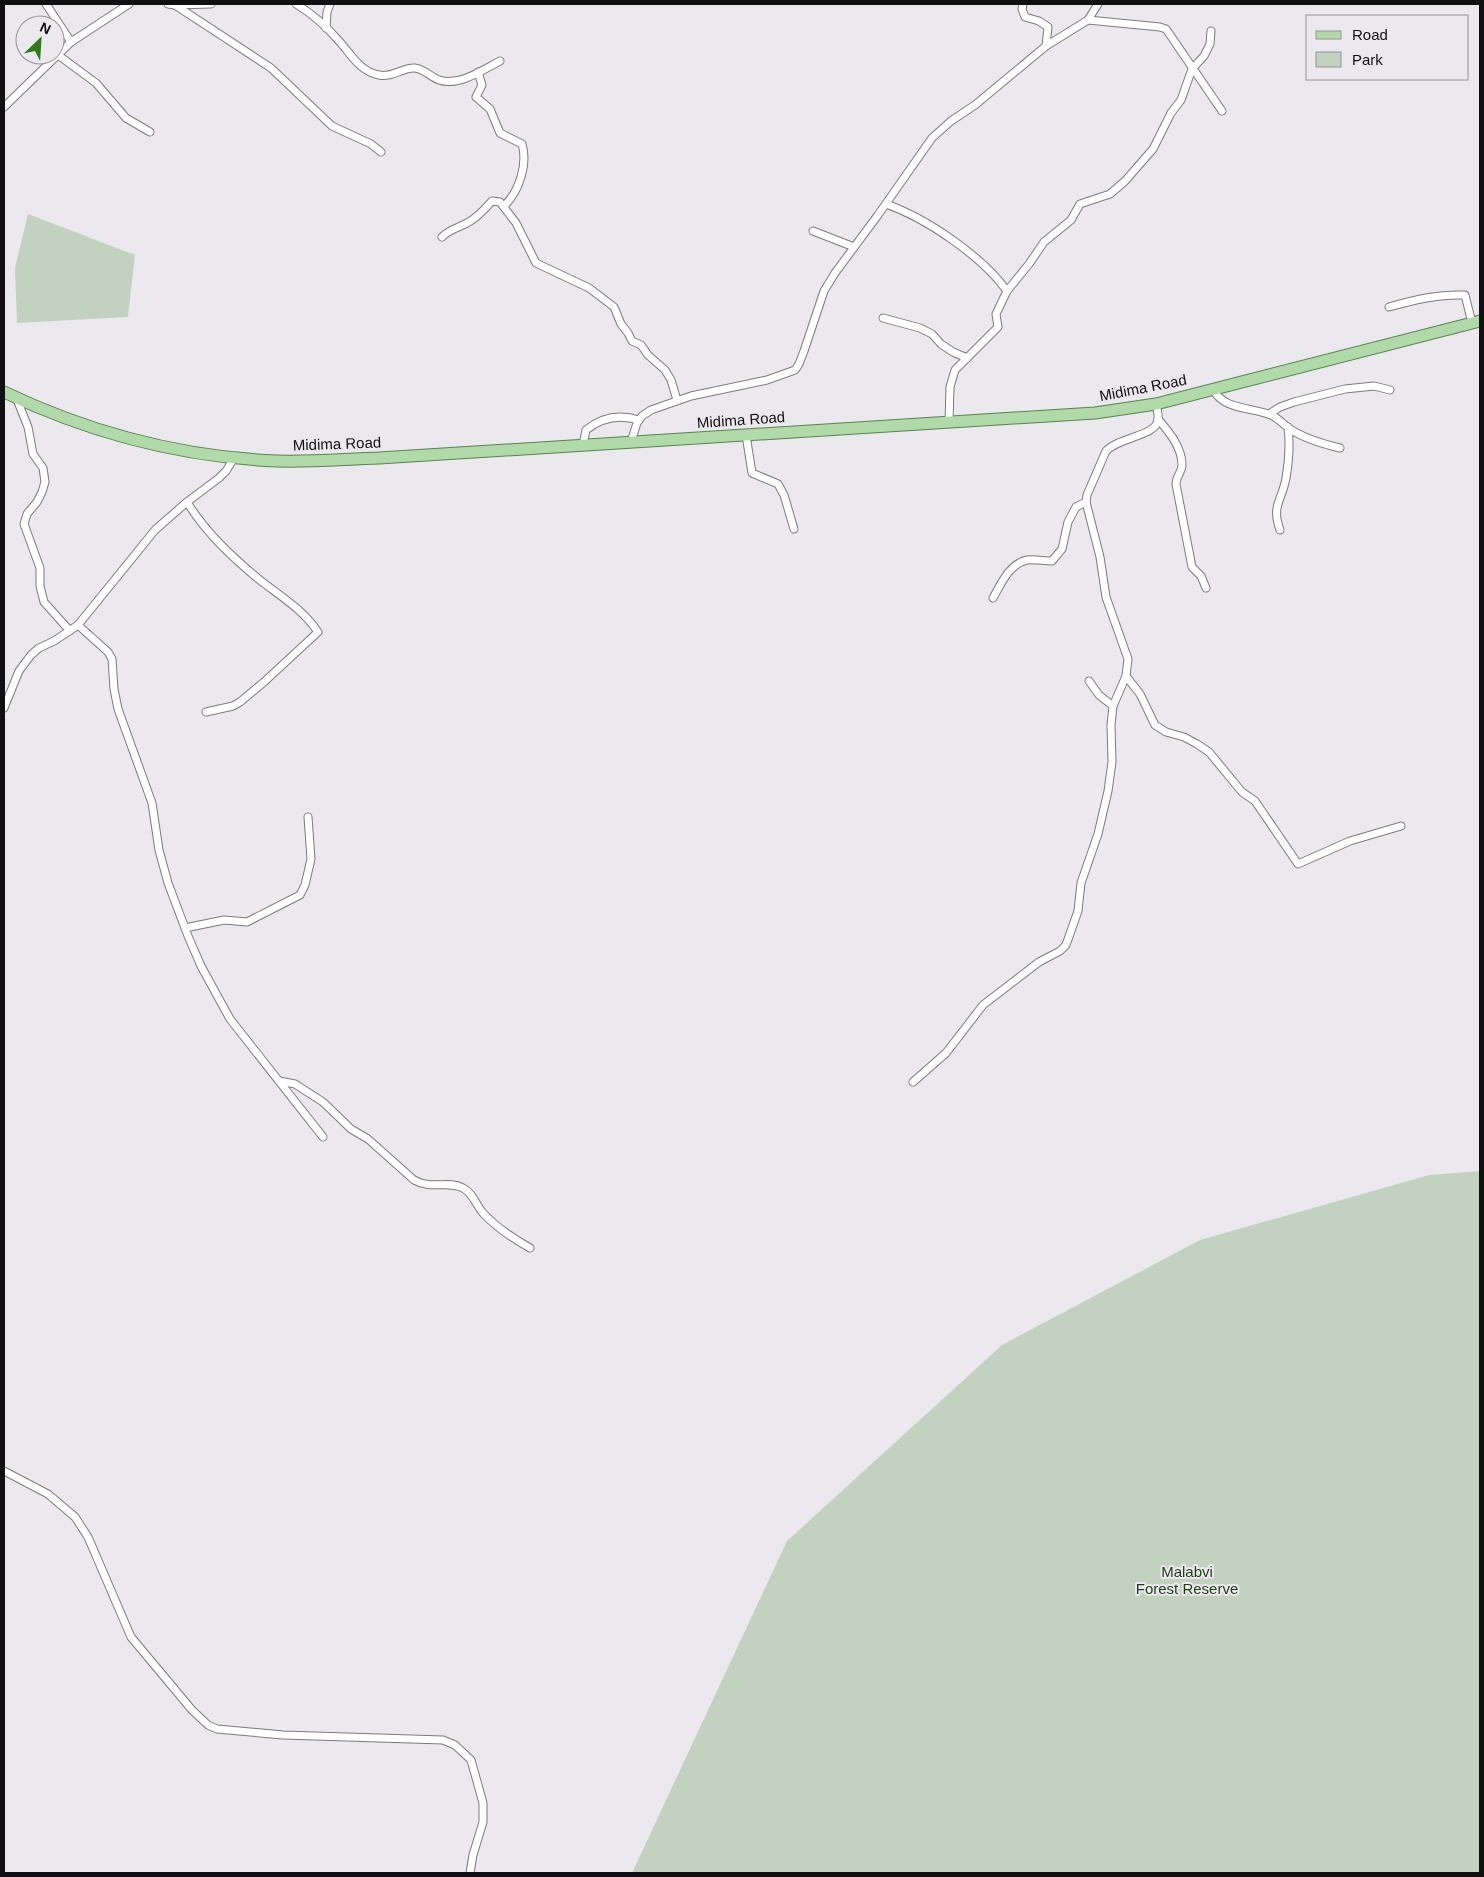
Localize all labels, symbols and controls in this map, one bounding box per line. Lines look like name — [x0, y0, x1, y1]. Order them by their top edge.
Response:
north arrow — [15, 15, 65, 65]
legend — [1306, 15, 1469, 80]
text: N — [38, 19, 53, 38]
text: Road — [1352, 26, 1388, 43]
text: Park — [1352, 51, 1383, 68]
street label: Midima Road — [1098, 371, 1188, 404]
street label: Midima Road — [696, 408, 786, 431]
street label: Midima Road — [293, 433, 381, 454]
park label: Malabvi Forest Reserve — [1136, 1563, 1238, 1597]

